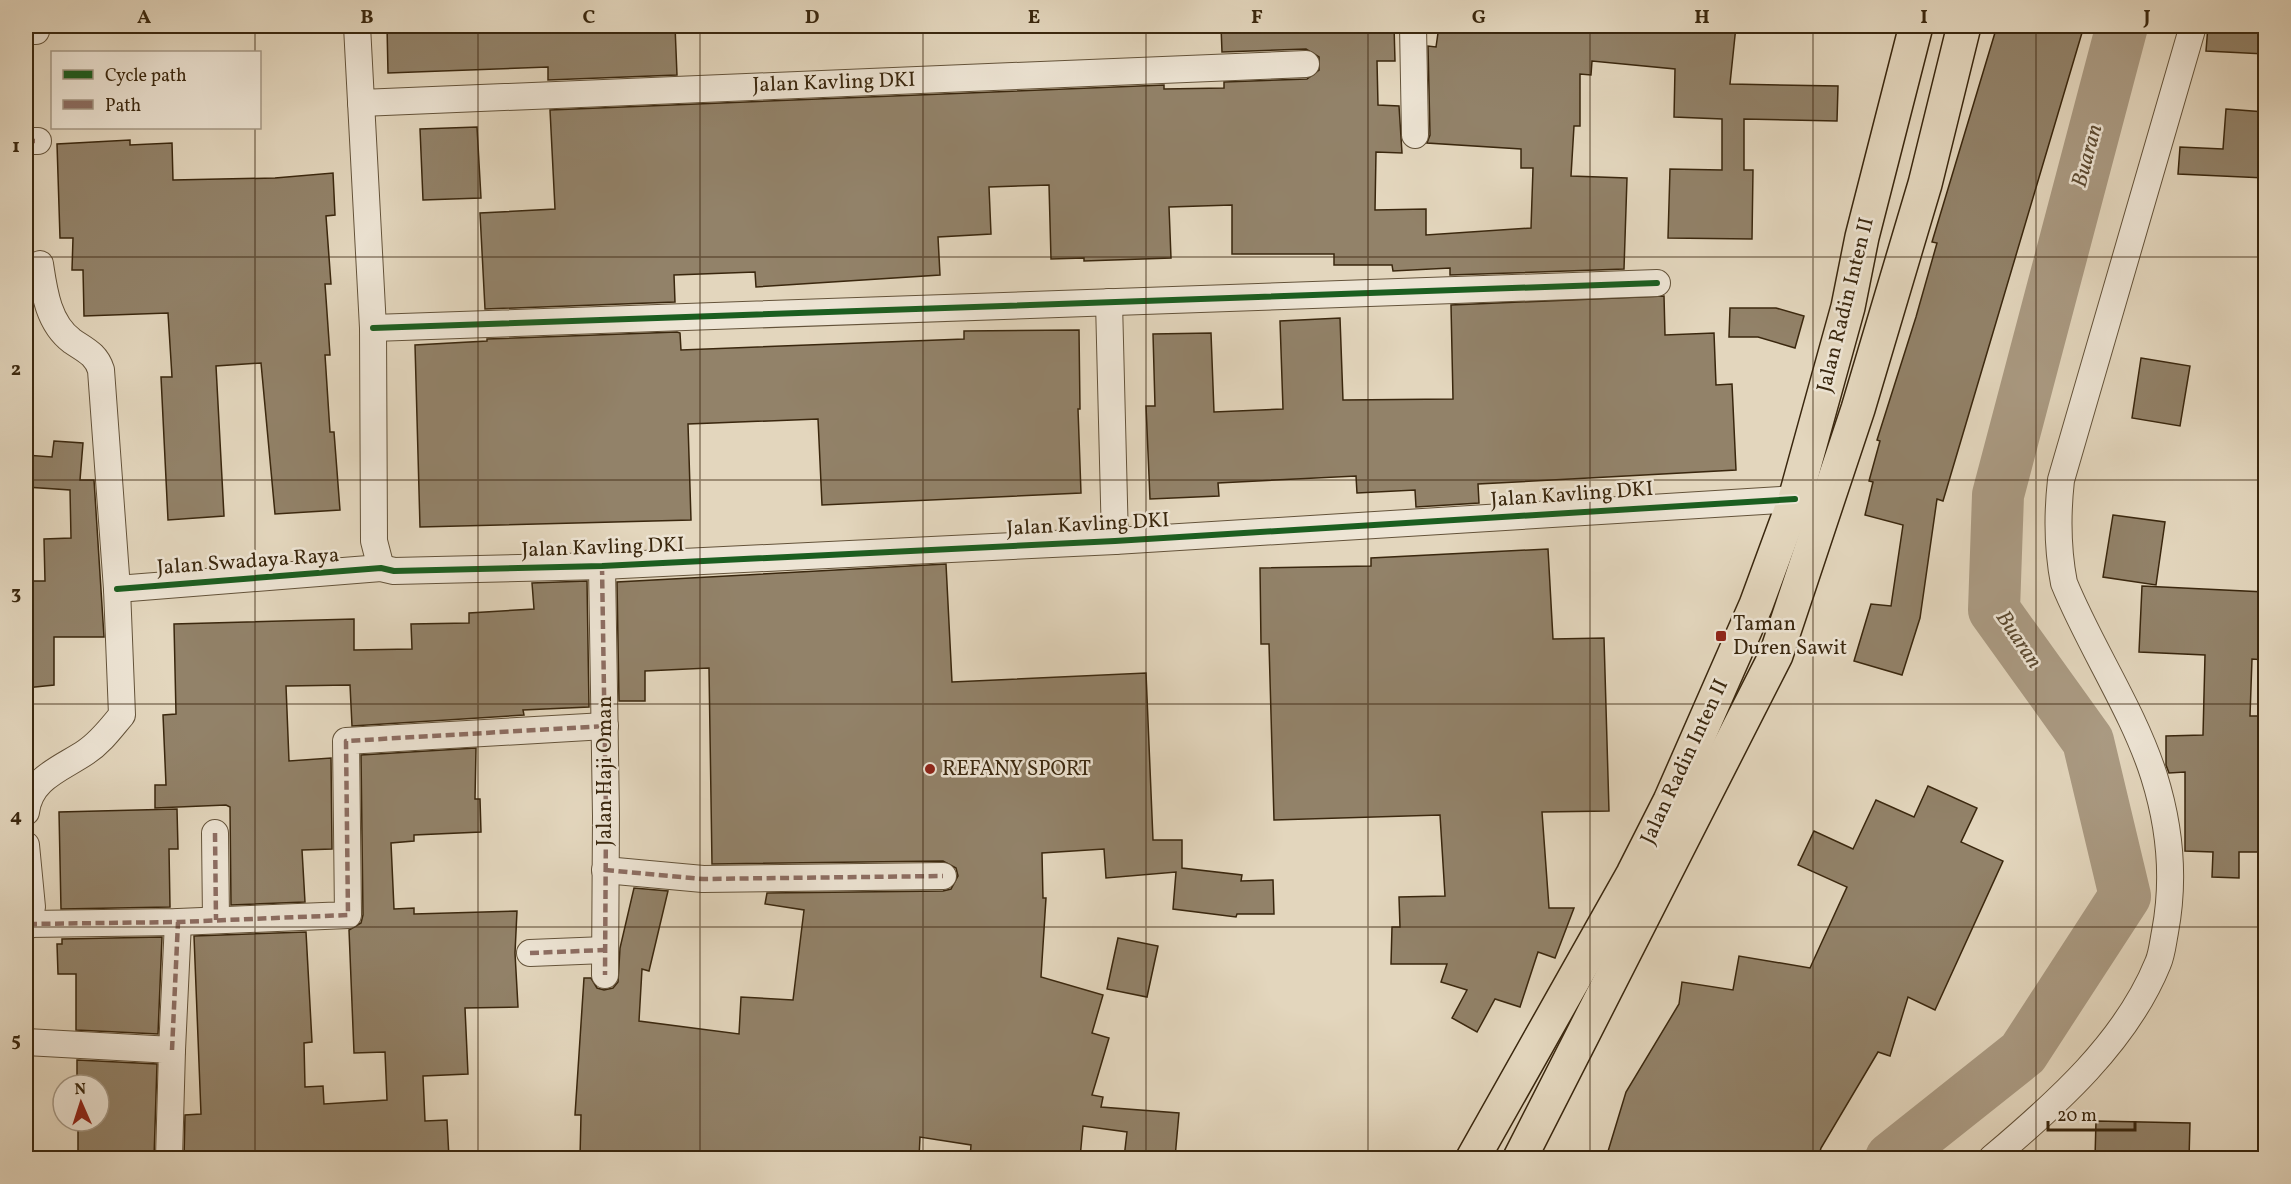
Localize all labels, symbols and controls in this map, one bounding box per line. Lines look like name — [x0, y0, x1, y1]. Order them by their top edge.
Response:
text: A — [137, 4, 151, 32]
text: B — [360, 4, 374, 32]
text: C — [583, 4, 596, 32]
text: D — [805, 4, 819, 32]
text: E — [1028, 4, 1040, 32]
text: F — [1251, 4, 1263, 32]
text: G — [1472, 4, 1486, 32]
text: H — [1694, 4, 1710, 32]
text: I — [1920, 4, 1928, 32]
text: J — [2142, 4, 2151, 32]
legend — [51, 51, 261, 129]
text: Cycle path — [105, 64, 187, 89]
street label: Jalan Kavling DKI — [752, 66, 916, 100]
text: Path — [105, 94, 141, 119]
water label: Buaran — [2065, 121, 2111, 191]
text: 1 — [12, 133, 20, 161]
street label: Jalan Radin Inten II — [1810, 215, 1882, 395]
text: 2 — [11, 356, 21, 384]
street label: Jalan Kavling DKI — [1490, 475, 1654, 515]
street label: Jalan Kavling DKI — [1006, 506, 1170, 544]
street label: Jalan Kavling DKI — [521, 531, 685, 565]
street label: Jalan Swadaya Raya — [156, 541, 340, 583]
text: 3 — [11, 580, 21, 608]
water label: Buaran — [1987, 605, 2049, 675]
place label: Taman Duren Sawit — [1733, 610, 1847, 663]
marker: Taman Duren Sawit — [1714, 629, 1728, 643]
street label: Jalan Radin Inten II — [1634, 675, 1736, 849]
street label: Jalan Haji Oman — [591, 696, 620, 846]
place label: REFANY SPORT — [942, 755, 1091, 784]
marker: REFANY SPORT — [923, 762, 937, 776]
text: 4 — [10, 803, 22, 831]
text: 5 — [11, 1027, 21, 1055]
north arrow — [51, 1073, 111, 1133]
text: N — [74, 1079, 87, 1101]
scale bar — [2048, 1094, 2135, 1132]
text: 20 m — [2057, 1104, 2097, 1129]

